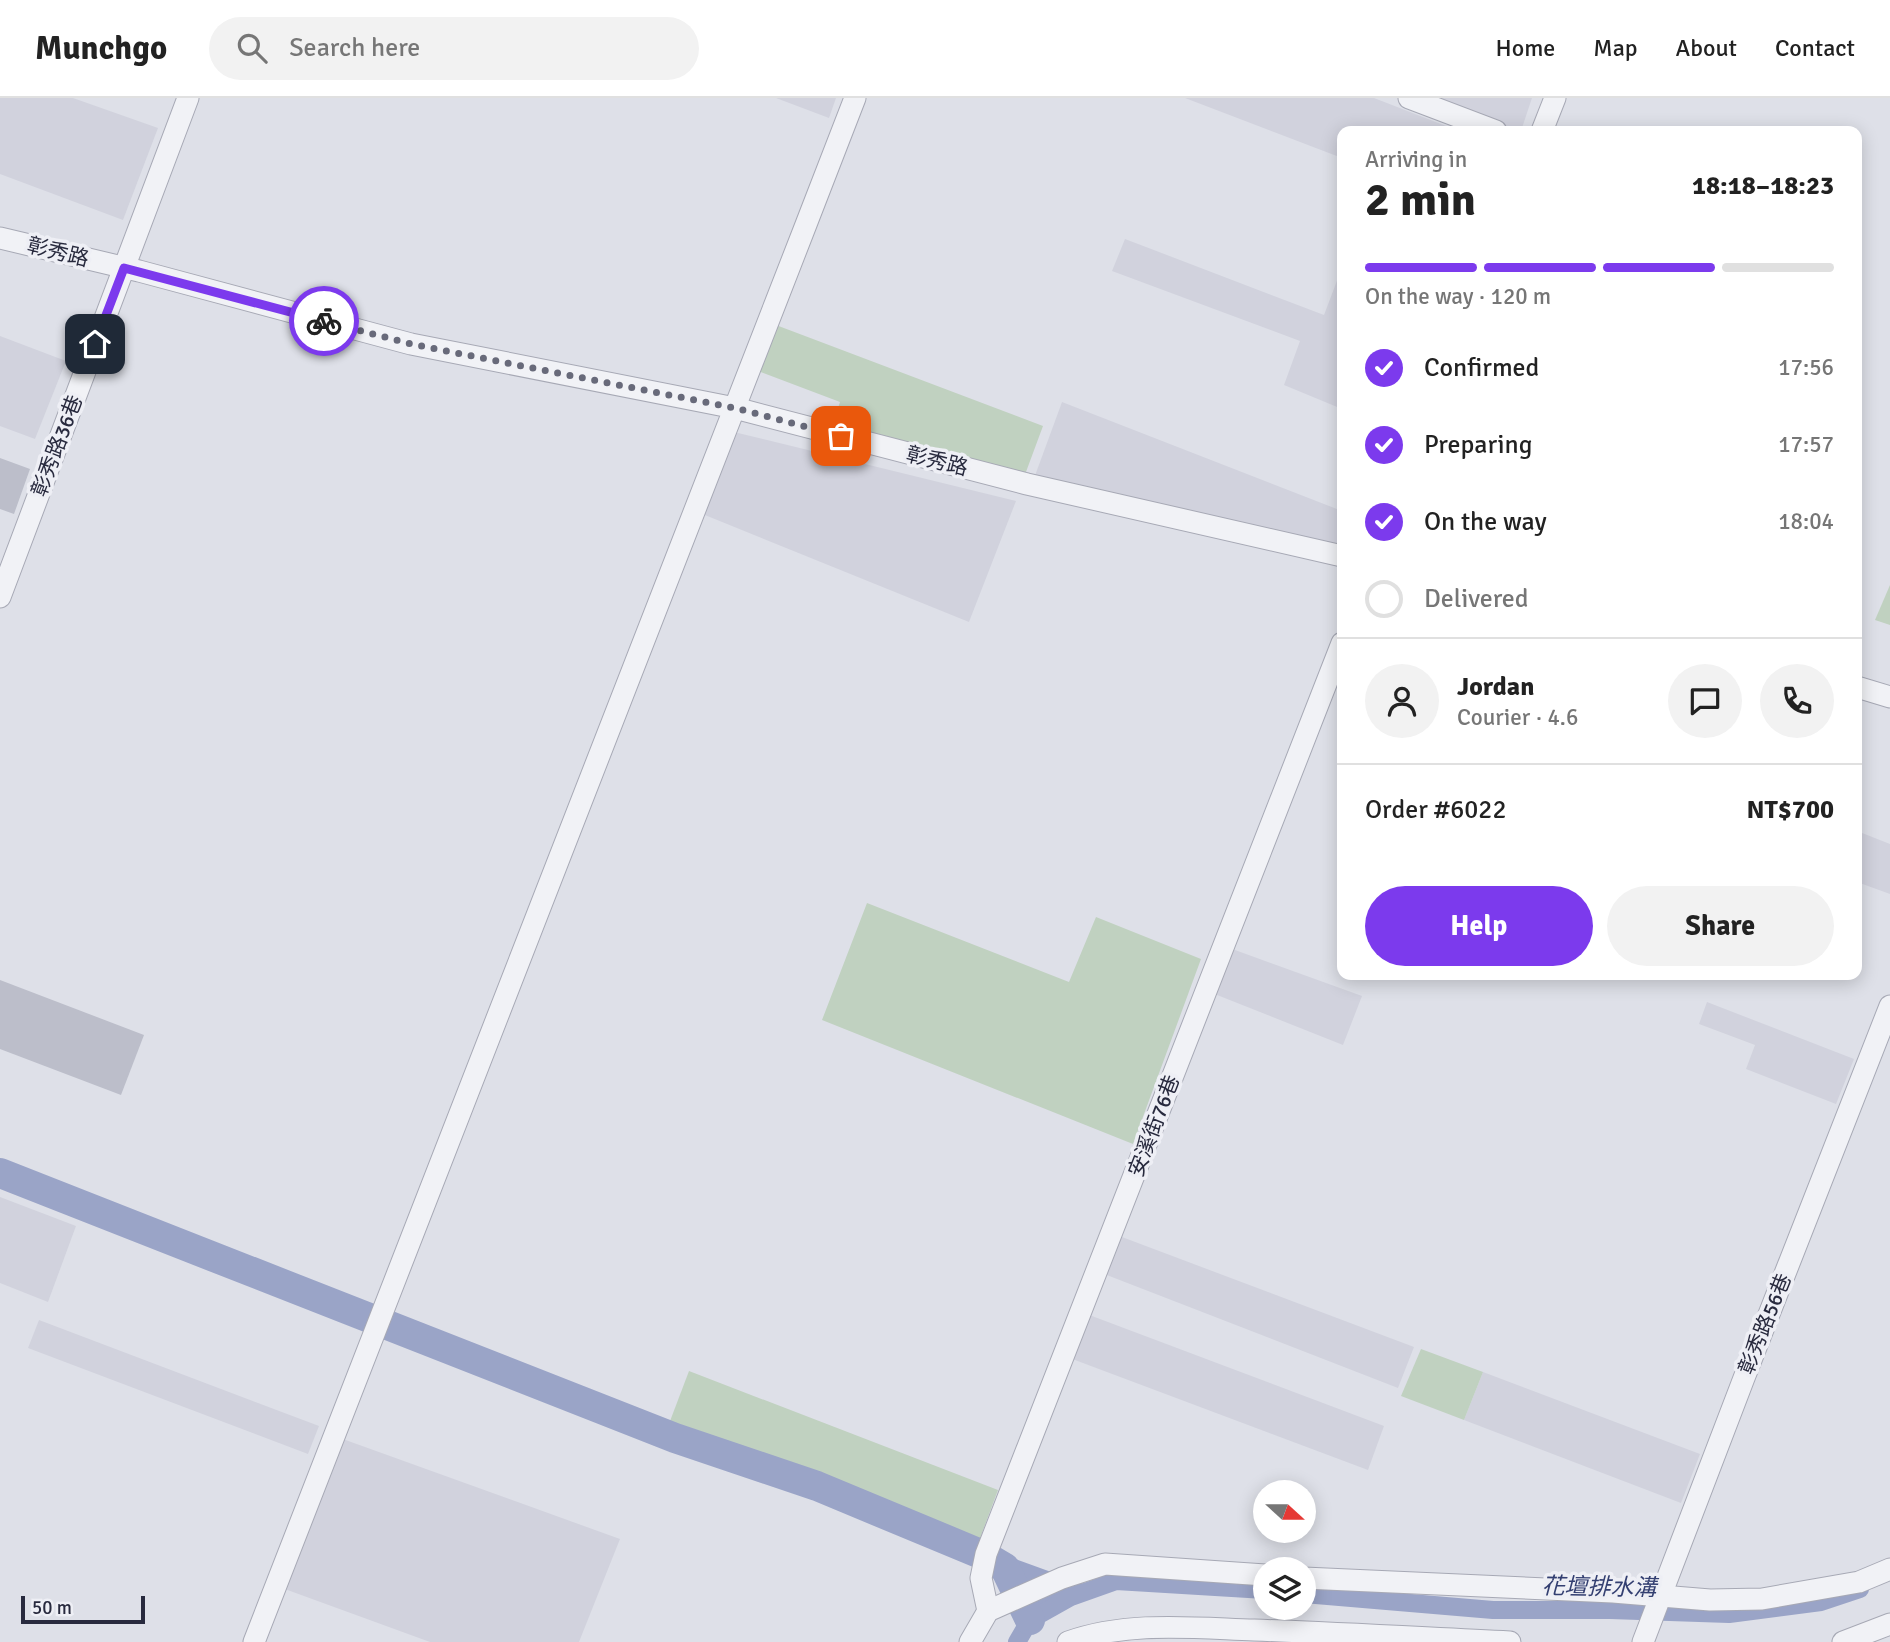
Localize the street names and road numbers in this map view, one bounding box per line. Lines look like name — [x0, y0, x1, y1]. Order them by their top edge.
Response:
street label: 彰秀路 — [24, 232, 92, 272]
street label: 彰秀路36巷 — [26, 392, 88, 500]
street label: 彰秀路 — [903, 441, 971, 481]
street label: 安溪街76巷 — [1123, 1072, 1185, 1180]
street label: 彰秀路56巷 — [1733, 1270, 1797, 1378]

